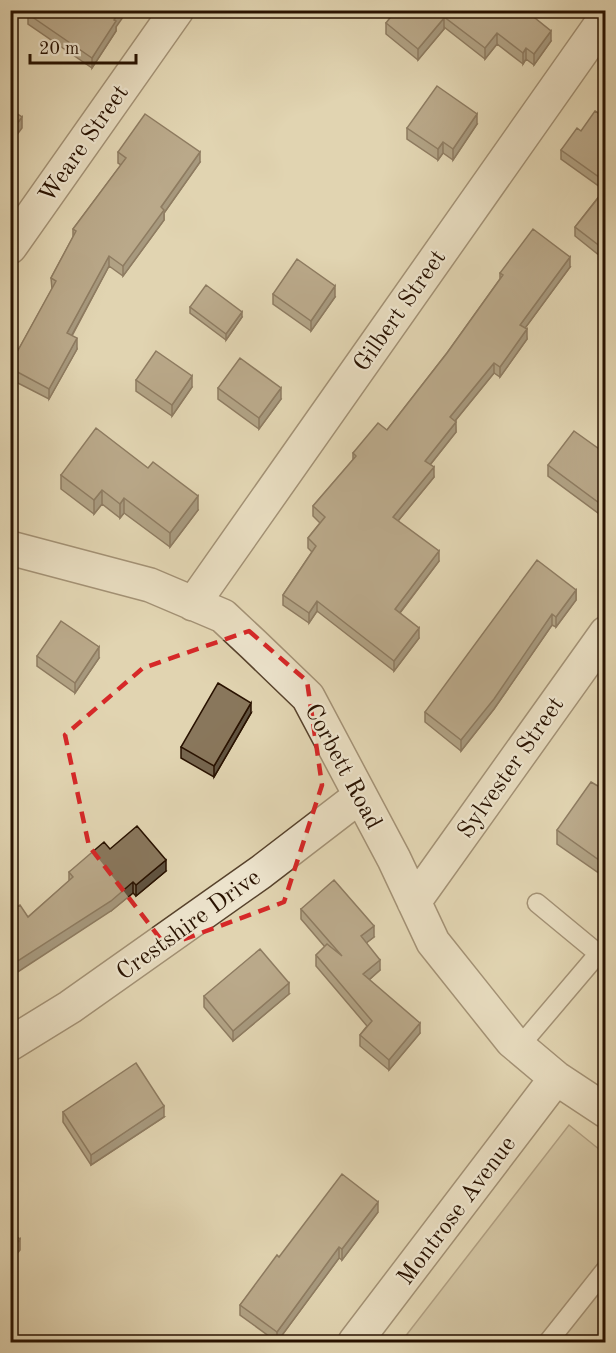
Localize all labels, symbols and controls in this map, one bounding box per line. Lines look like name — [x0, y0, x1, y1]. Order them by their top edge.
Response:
scale bar — [30, 27, 136, 65]
text: 20 m — [39, 40, 79, 58]
street label: Weare Street — [35, 81, 134, 207]
street label: Gilbert Street — [350, 246, 451, 376]
street label: Sylvester Street — [454, 693, 569, 843]
street label: Corbett Road — [299, 700, 385, 834]
street label: Crestshire Drive — [113, 866, 265, 986]
street label: Montrose Avenue — [394, 1132, 521, 1290]

